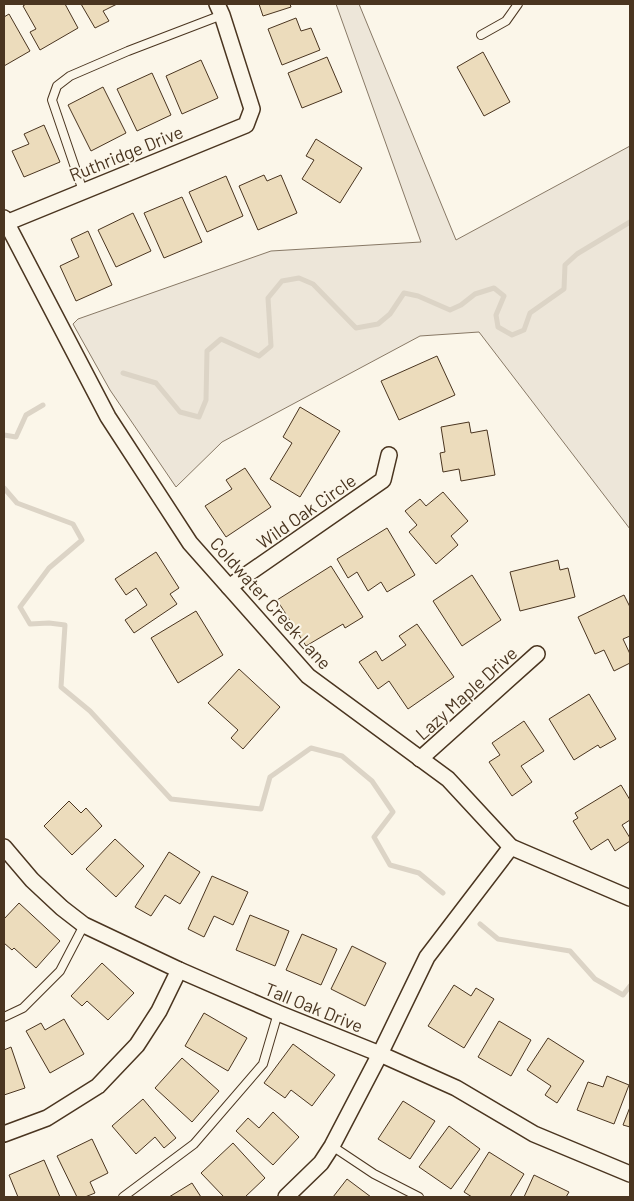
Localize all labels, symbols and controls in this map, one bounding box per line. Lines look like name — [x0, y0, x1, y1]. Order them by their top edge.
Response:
street label: Ruthridge Drive — [66, 120, 186, 186]
street label: Wild Oak Circle — [252, 469, 360, 553]
street label: Coldwater Creek Lane — [206, 532, 336, 674]
street label: Lazy Maple Drive — [411, 642, 521, 744]
street label: Tall Oak Drive — [262, 977, 366, 1037]

